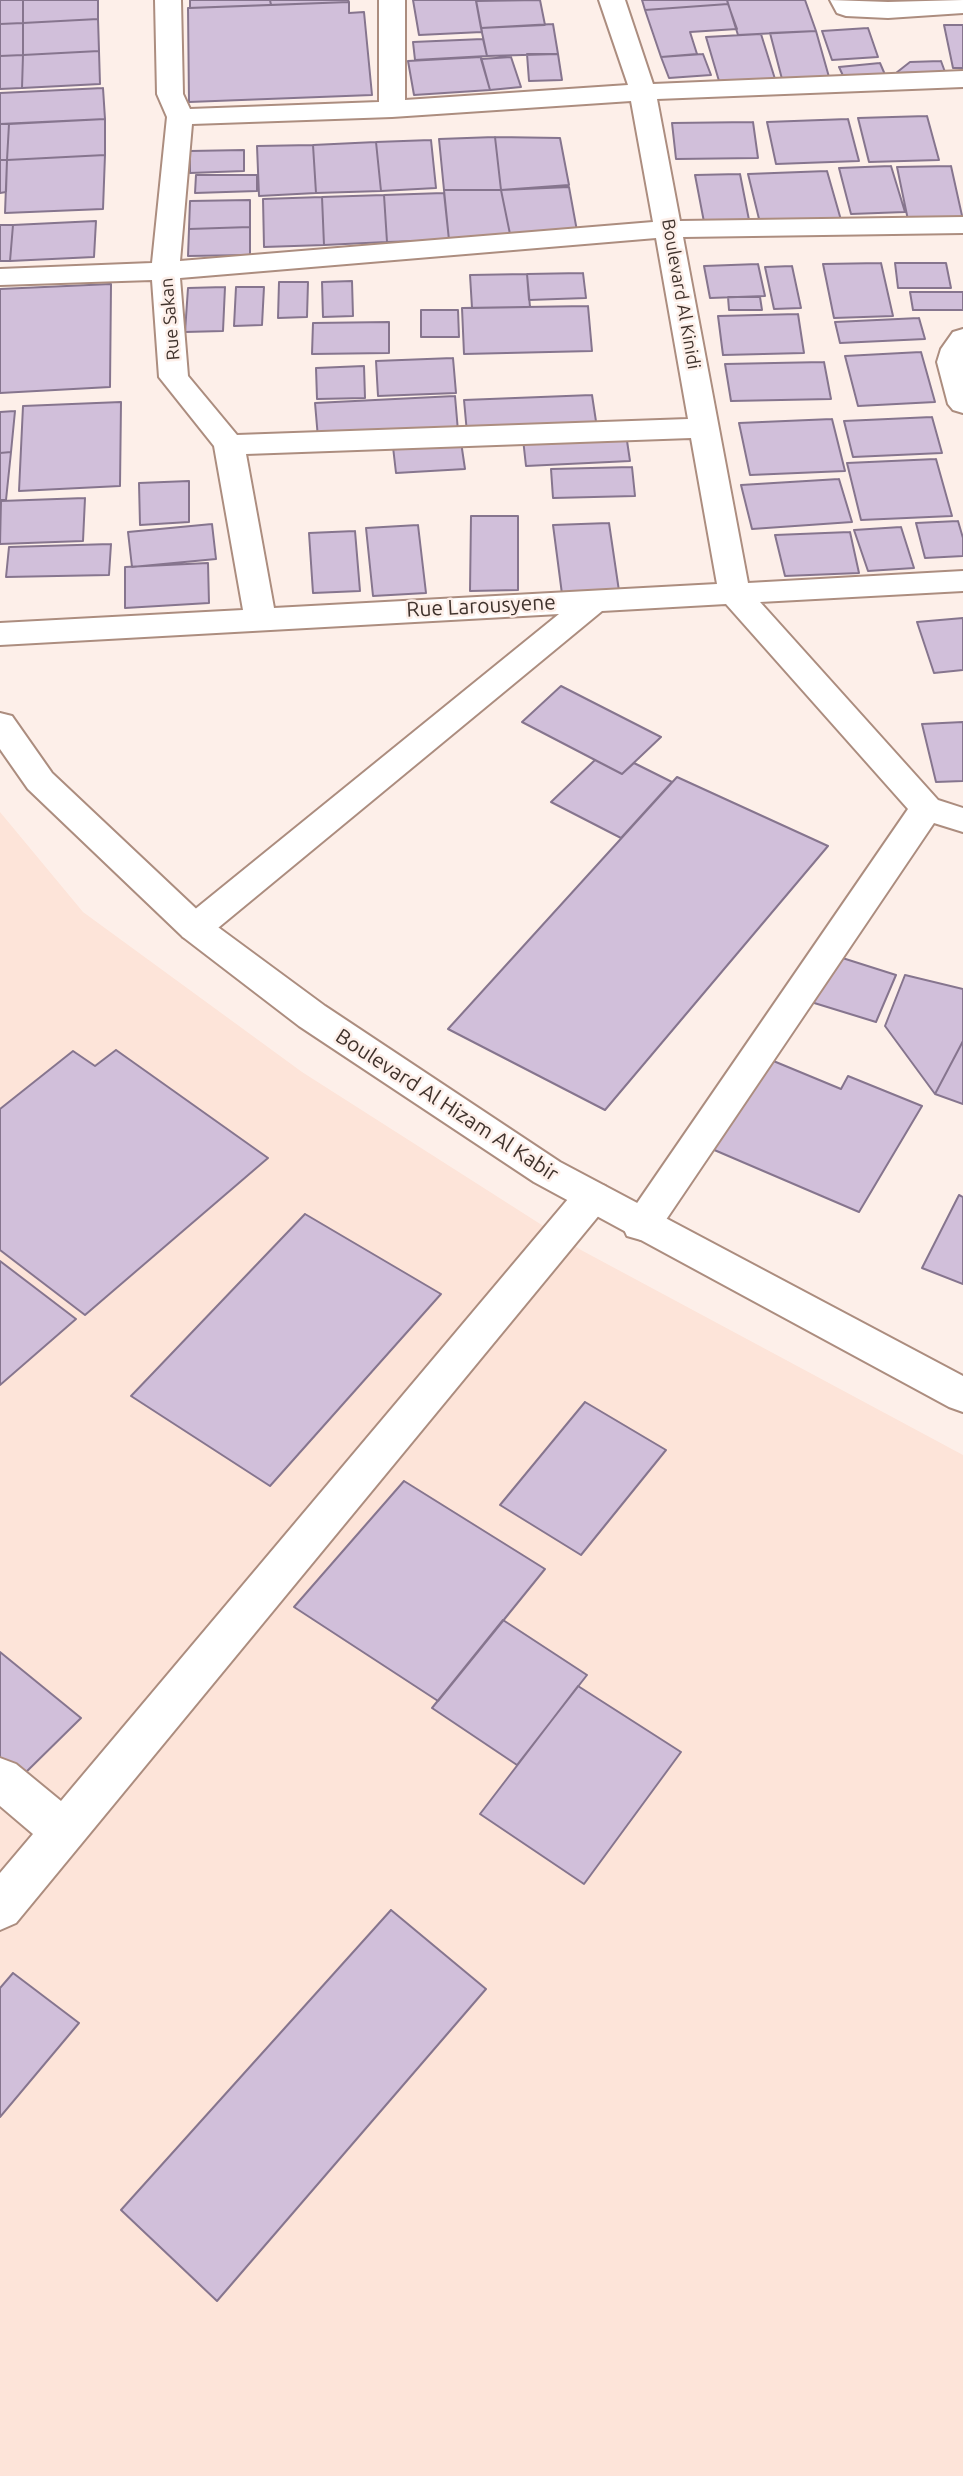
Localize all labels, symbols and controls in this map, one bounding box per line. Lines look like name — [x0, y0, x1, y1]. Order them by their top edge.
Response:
street label: Boulevard Al Kinidi — [657, 217, 705, 371]
street label: Rue Sakan — [156, 277, 184, 361]
street label: Rue Larousyene — [406, 590, 556, 622]
street label: Boulevard Al Hizam Al Kabir — [331, 1023, 563, 1187]

